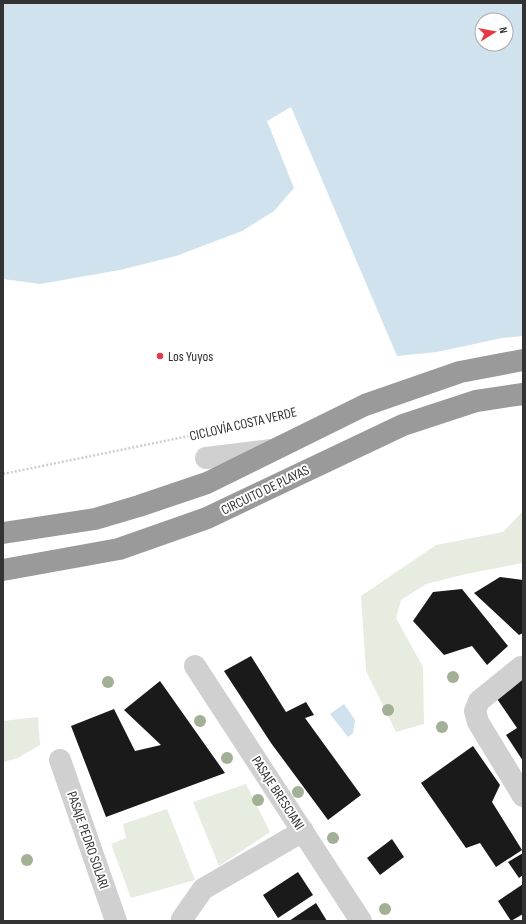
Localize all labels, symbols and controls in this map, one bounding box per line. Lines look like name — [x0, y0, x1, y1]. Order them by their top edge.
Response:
north arrow — [474, 12, 514, 52]
text: N — [496, 26, 510, 34]
place label: Los Yuyos — [168, 348, 213, 365]
marker: Los Yuyos — [155, 351, 165, 361]
street label: CICLOVÍA COSTA VERDE — [188, 403, 298, 445]
street label: CIRCUITO DE PLAYAS — [218, 461, 312, 519]
street label: PASAJE BRESCIANI — [248, 753, 308, 833]
street label: PASAJE PEDRO SOLARI — [63, 789, 113, 891]

